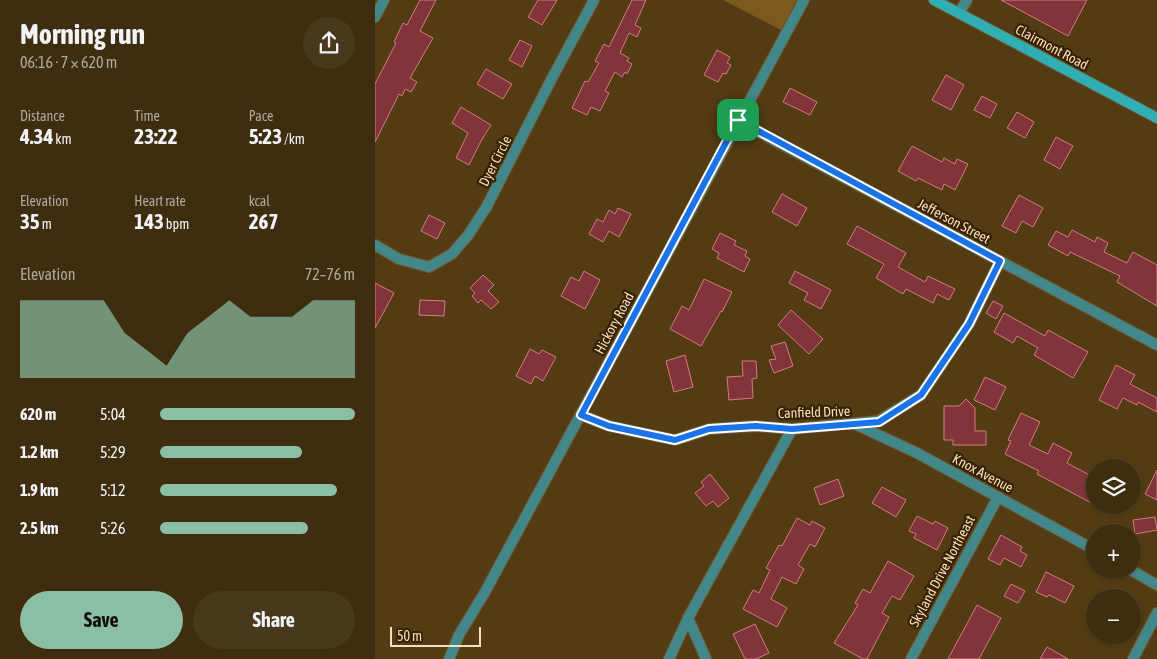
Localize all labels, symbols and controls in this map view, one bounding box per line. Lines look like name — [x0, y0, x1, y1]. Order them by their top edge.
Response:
button: share — [303, 17, 355, 69]
text: Morning run — [20, 18, 145, 50]
street label: Clairmont Road — [1013, 21, 1091, 73]
text: 06:16 · 7 × 620 m — [20, 53, 117, 71]
pin — [717, 99, 759, 141]
icon: arrive — [724, 106, 752, 134]
text: Distance — [20, 108, 65, 124]
text: Time — [134, 108, 160, 124]
text: Pace — [249, 108, 273, 124]
text: 4.34 — [20, 124, 53, 148]
text: 23:22 — [134, 124, 178, 148]
text: 5:23 — [249, 124, 282, 148]
text: km — [53, 131, 72, 147]
text: /km — [282, 131, 305, 147]
street label: Dyer Circle — [475, 133, 515, 189]
text: Elevation — [20, 193, 69, 209]
text: Heart rate — [134, 193, 186, 209]
text: kcal — [249, 193, 270, 209]
street label: Jefferson Street — [915, 195, 993, 247]
text: 35 — [20, 209, 40, 233]
text: 143 — [134, 209, 164, 233]
text: 267 — [249, 209, 278, 233]
text: m — [40, 216, 52, 232]
text: bpm — [164, 216, 189, 232]
text: Elevation — [20, 265, 75, 283]
text: 72–76 m — [305, 265, 355, 283]
street label: Hickory Road — [591, 289, 637, 357]
street label: Canfield Drive — [778, 403, 850, 421]
text: 620 m — [20, 405, 56, 423]
text: 5:04 — [100, 405, 126, 423]
text: 1.2 km — [20, 443, 59, 461]
text: 5:29 — [100, 443, 125, 461]
street label: Knox Avenue — [950, 450, 1016, 496]
map controls — [1086, 459, 1141, 644]
button: layers — [1086, 459, 1141, 514]
text: 1.9 km — [20, 481, 59, 499]
text: 5:12 — [100, 481, 125, 499]
street label: Skyland Drive Northeast — [906, 513, 978, 629]
text: 2.5 km — [20, 519, 59, 537]
text: 5:26 — [100, 519, 125, 537]
button: + — [1086, 524, 1141, 579]
button: − — [1086, 589, 1141, 644]
button: Save — [20, 591, 183, 649]
button: Share — [193, 591, 355, 649]
scale bar — [390, 624, 481, 647]
text: 50 m — [397, 628, 422, 644]

